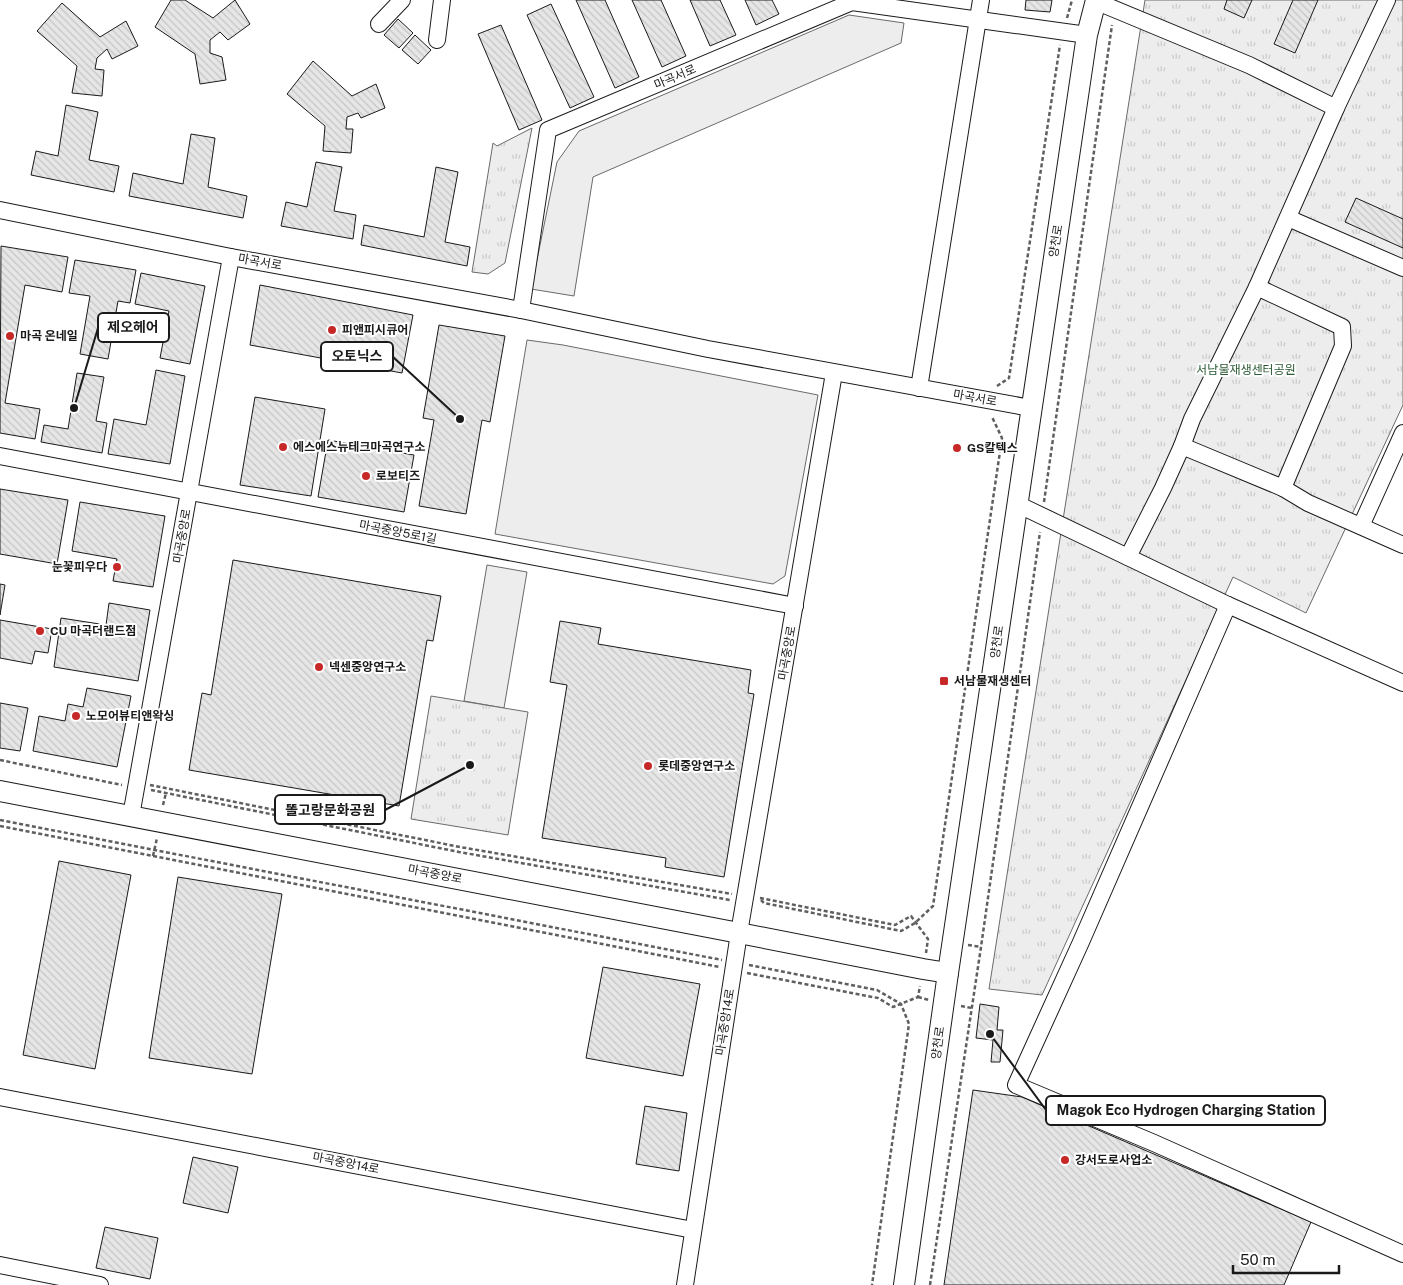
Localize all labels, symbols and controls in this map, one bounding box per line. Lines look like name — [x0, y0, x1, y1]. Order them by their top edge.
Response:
street label: 마곡서로 — [652, 62, 698, 92]
street label: 양천로 — [1046, 224, 1066, 258]
street label: 마곡서로 — [237, 251, 283, 273]
callout: 제오헤어 — [98, 313, 169, 342]
text: 제오헤어 — [107, 319, 159, 335]
place label: 피앤피시큐어 — [342, 323, 408, 337]
marker: 피앤피시큐어 — [326, 324, 338, 336]
place label: 마곡 온네일 — [20, 329, 78, 343]
marker: 마곡 온네일 — [4, 330, 16, 342]
callout: 오토닉스 — [321, 342, 393, 371]
text: 오토닉스 — [331, 348, 383, 364]
park label: 서남물재생센터공원 — [1196, 363, 1296, 377]
street label: 마곡서로 — [952, 387, 998, 409]
place label: 에스에스뉴테크마곡연구소 — [293, 440, 425, 454]
marker: 에스에스뉴테크마곡연구소 — [277, 441, 289, 453]
place label: GS칼텍스 — [967, 441, 1018, 455]
marker: GS칼텍스 — [951, 442, 963, 454]
place label: 로보티즈 — [376, 469, 420, 483]
marker: 로보티즈 — [360, 470, 372, 482]
street label: 마곡중앙로 — [170, 508, 194, 564]
street label: 마곡중앙5로1길 — [358, 518, 438, 546]
place label: 눈꽃피우다 — [52, 560, 107, 574]
marker: 눈꽃피우다 — [111, 561, 123, 573]
place label: CU 마곡더랜드점 — [50, 624, 136, 638]
marker: CU 마곡더랜드점 — [34, 625, 46, 637]
street label: 마곡중앙로 — [775, 625, 799, 681]
street label: 양천로 — [988, 625, 1006, 659]
place label: 넥센중앙연구소 — [329, 660, 406, 674]
marker: 넥센중앙연구소 — [313, 661, 325, 673]
place label: 서남물재생센터 — [954, 674, 1031, 688]
marker: 서남물재생센터 — [938, 675, 950, 687]
place label: 노모어뷰티앤왁싱 — [86, 709, 174, 723]
marker: 노모어뷰티앤왁싱 — [70, 710, 82, 722]
place label: 롯데중앙연구소 — [658, 759, 735, 773]
marker: 롯데중앙연구소 — [642, 760, 654, 772]
callout: 똘고랑문화공원 — [275, 795, 385, 824]
text: 똘고랑문화공원 — [285, 802, 375, 818]
street label: 마곡중앙로 — [407, 862, 463, 886]
street label: 마곡중앙14로 — [713, 988, 737, 1056]
street label: 양천로 — [929, 1026, 947, 1060]
callout: Magok Eco Hydrogen Charging Station — [1046, 1096, 1325, 1125]
text: Magok Eco Hydrogen Charging Station — [1057, 1102, 1315, 1118]
street label: 마곡중앙14로 — [311, 1150, 381, 1176]
place label: 강서도로사업소 — [1075, 1153, 1152, 1167]
marker: 강서도로사업소 — [1059, 1154, 1071, 1166]
scale bar — [1233, 1242, 1339, 1274]
text: 50 m — [1240, 1251, 1275, 1268]

